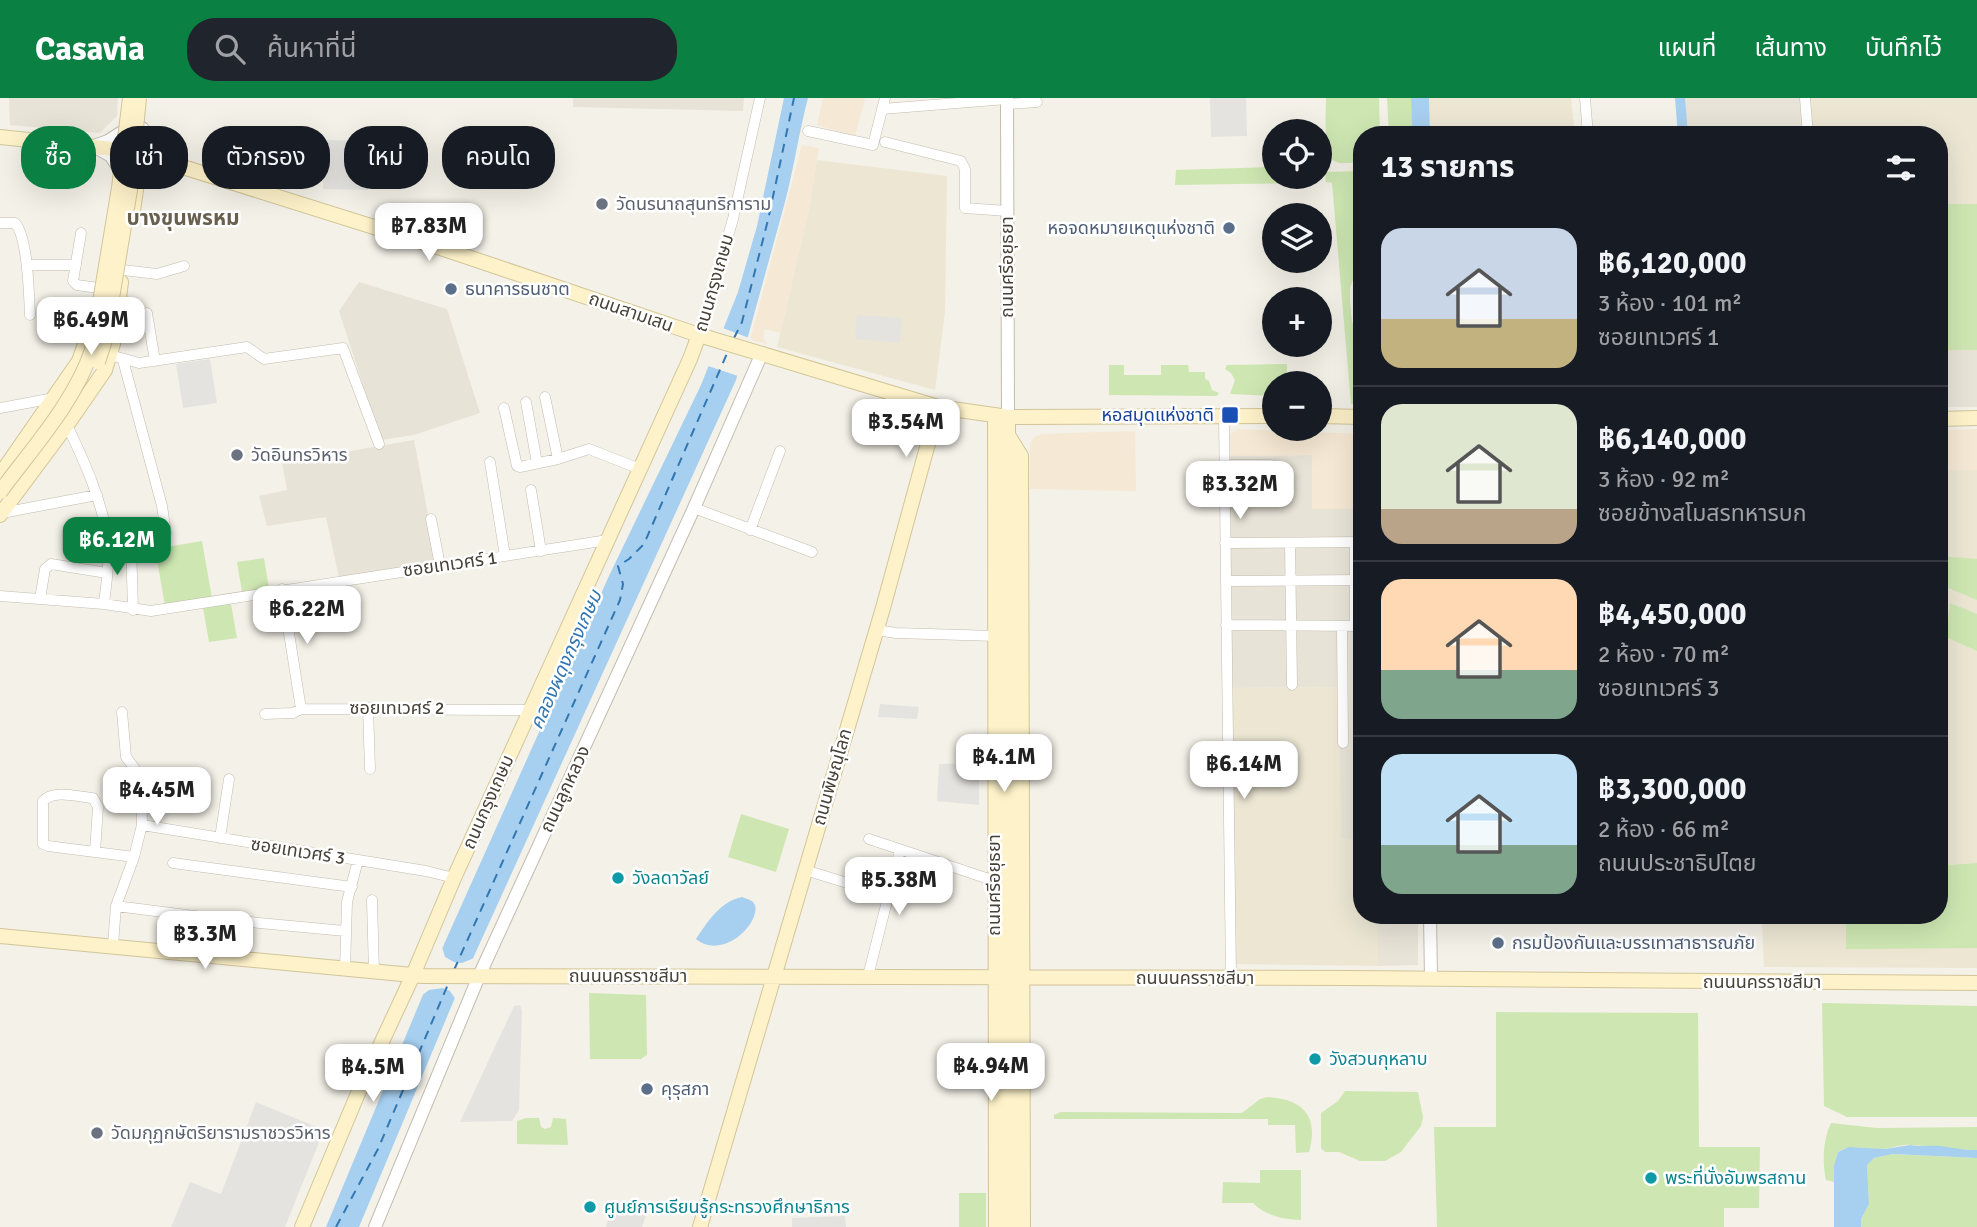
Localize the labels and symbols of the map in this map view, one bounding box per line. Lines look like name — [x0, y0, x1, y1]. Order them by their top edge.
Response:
place label: วัดนรนาถสุนทริการาม — [616, 193, 771, 215]
marker: วัดนรนาถสุนทริการาม — [594, 196, 610, 212]
pin: ฿7.83M — [372, 204, 486, 263]
district label: บางขุนพรหม — [126, 205, 240, 231]
street label: ถนนศรีอยุธยา — [996, 216, 1018, 318]
place label: หอจดหมายเหตุแห่งชาติ — [1047, 217, 1215, 239]
marker: หอจดหมายเหตุแห่งชาติ — [1221, 220, 1237, 236]
street label: ถนนกรุงเกษม — [690, 231, 738, 335]
place label: ธนาคารธนชาต — [465, 278, 570, 300]
marker: ธนาคารธนชาต — [443, 281, 459, 297]
street label: ถนนสามเสน — [586, 287, 676, 337]
pin: ฿6.49M — [34, 298, 148, 357]
pin: ฿3.54M — [849, 400, 963, 459]
place label: หอสมุดแห่งชาติ — [1102, 404, 1214, 426]
marker: หอสมุดแห่งชาติ — [1220, 405, 1240, 425]
place label: วัดอินทรวิหาร — [251, 444, 348, 466]
marker: วัดอินทรวิหาร — [229, 447, 245, 463]
pin: ฿3.32M — [1183, 462, 1297, 521]
pin: ฿6.12M — [60, 518, 174, 577]
street label: ซอยเทเวศร์ 1 — [401, 546, 499, 582]
water label: คลองผดุงกรุงเกษม — [525, 586, 608, 733]
pin: ฿6.22M — [250, 587, 364, 646]
street label: ซอยเทเวศร์ 2 — [349, 697, 445, 719]
street label: ถนนพิษณุโลก — [808, 726, 856, 828]
pin: ฿4.1M — [955, 734, 1053, 794]
street label: ถนนลูกหลวง — [535, 742, 596, 836]
pin: ฿6.14M — [1187, 742, 1301, 801]
street label: ถนนกรุงเกษม — [457, 751, 519, 853]
pin: ฿4.45M — [100, 768, 214, 827]
street label: ซอยเทเวศร์ 3 — [249, 833, 347, 869]
street label: ถนนศรีอยุธยา — [983, 834, 1005, 936]
pin: ฿5.38M — [842, 858, 956, 917]
place label: วังลดาวัลย์ — [632, 867, 709, 889]
marker: วังลดาวัลย์ — [610, 870, 626, 886]
pin: ฿3.3M — [156, 912, 254, 971]
place label: กรมป้องกันและบรรเทาสาธารณภัย — [1512, 932, 1755, 954]
marker: กรมป้องกันและบรรเทาสาธารณภัย — [1490, 935, 1506, 951]
street label: ถนนนครราชสีมา — [569, 965, 687, 987]
street label: ถนนนครราชสีมา — [1136, 967, 1254, 989]
street label: ถนนนครราชสีมา — [1703, 971, 1821, 993]
pin: ฿4.5M — [324, 1044, 422, 1104]
pin: ฿4.94M — [934, 1044, 1048, 1103]
place label: วังสวนกุหลาบ — [1329, 1048, 1428, 1070]
marker: วังสวนกุหลาบ — [1307, 1051, 1323, 1067]
place label: คุรุสภา — [661, 1078, 709, 1100]
marker: คุรุสภา — [639, 1081, 655, 1097]
place label: วัดมกุฏกษัตริยารามราชวรวิหาร — [111, 1122, 331, 1144]
marker: วัดมกุฏกษัตริยารามราชวรวิหาร — [89, 1125, 105, 1141]
place label: พระที่นั่งอัมพรสถาน — [1665, 1165, 1806, 1189]
marker: พระที่นั่งอัมพรสถาน — [1643, 1170, 1659, 1186]
place label: ศูนย์การเรียนรู้กระทรวงศึกษาธิการ — [604, 1196, 850, 1219]
marker: ศูนย์การเรียนรู้กระทรวงศึกษาธิการ — [582, 1199, 598, 1215]

